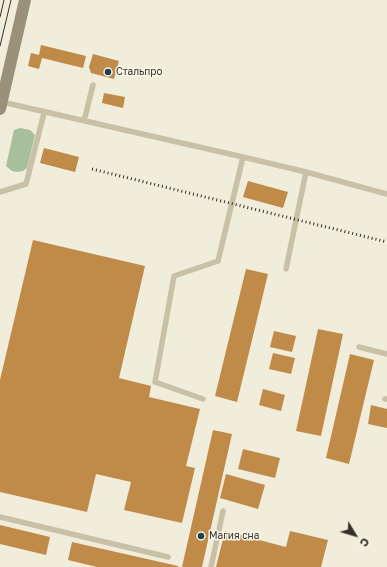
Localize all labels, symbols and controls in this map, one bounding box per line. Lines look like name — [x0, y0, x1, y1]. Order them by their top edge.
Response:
place label: Стальпро — [116, 66, 162, 78]
marker: Стальпро — [103, 67, 113, 77]
north arrow — [335, 515, 375, 555]
place label: Магия сна — [209, 530, 259, 542]
marker: Магия сна — [196, 531, 206, 541]
text: С — [357, 536, 372, 550]

